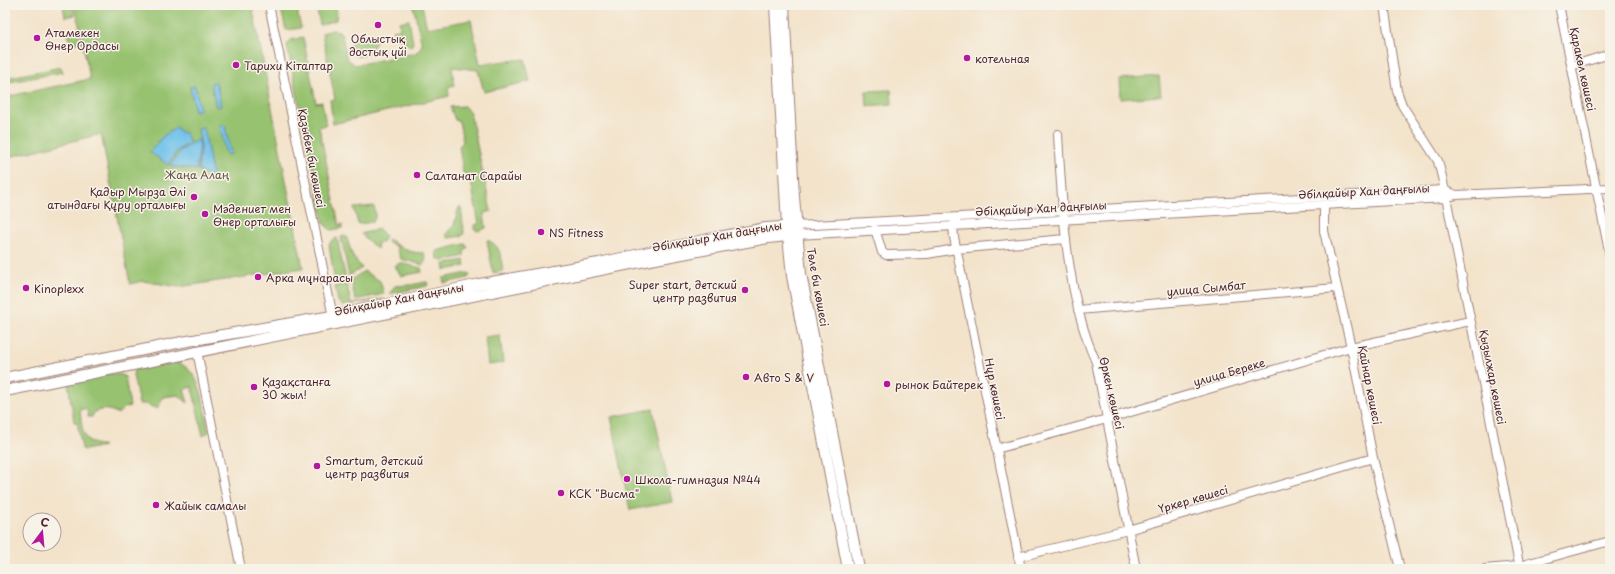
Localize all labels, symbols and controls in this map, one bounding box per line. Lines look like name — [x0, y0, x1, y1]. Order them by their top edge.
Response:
marker: Облыстық достық үйі — [373, 20, 383, 30]
place label: Атамекен Өнер Ордасы — [45, 24, 119, 54]
street label: Қаракөл көшесі — [1566, 25, 1600, 113]
place label: Облыстық достық үйі — [349, 30, 407, 60]
marker: Атамекен Өнер Ордасы — [32, 33, 42, 43]
place label: котельная — [975, 50, 1030, 67]
marker: котельная — [962, 53, 972, 63]
place label: Тарихи Кітаптар — [244, 57, 333, 74]
marker: Тарихи Кітаптар — [231, 60, 241, 70]
street label: Қазыбек би көшесі — [294, 107, 330, 209]
park label: Жаңа Алаң — [164, 166, 230, 183]
place label: Салтанат Сарайы — [425, 167, 522, 184]
marker: Салтанат Сарайы — [412, 170, 422, 180]
street label: Әбілқайыр Хан даңғылы — [1298, 179, 1430, 203]
place label: Қадыр Мырза Әлі атындағы Құру орталығы — [47, 183, 186, 213]
marker: Қадыр Мырза Әлі атындағы Құру орталығы — [189, 192, 199, 202]
street label: Әбілқайыр Хан даңғылы — [975, 196, 1107, 220]
place label: Мәдениет мен Өнер орталығы — [213, 200, 296, 230]
marker: Мәдениет мен Өнер орталығы — [200, 209, 210, 219]
street label: Әбілқайыр Хан даңғылы — [651, 216, 783, 256]
place label: NS Fitness — [549, 224, 603, 241]
marker: NS Fitness — [536, 227, 546, 237]
street label: Төле би көшесі — [803, 246, 833, 328]
place label: Арка мұнарасы — [266, 269, 353, 286]
marker: Арка мұнарасы — [253, 272, 263, 282]
place label: Super start, детский центр развития — [629, 276, 737, 306]
street label: улица Сымбат — [1166, 276, 1247, 300]
street label: Әбілқайыр Хан даңғылы — [333, 278, 465, 320]
place label: Kinoplexx — [34, 280, 84, 297]
marker: Kinoplexx — [21, 283, 31, 293]
marker: Super start, детский центр развития — [740, 285, 750, 295]
street label: Қызылжар көшесі — [1475, 328, 1511, 426]
street label: Қайнар көшесі — [1354, 344, 1386, 426]
street label: улица Береке — [1191, 354, 1267, 390]
street label: Өркен көшесі — [1095, 355, 1129, 431]
street label: Нұр көшесі — [981, 357, 1009, 421]
place label: Авто S & V — [754, 369, 814, 386]
marker: Авто S & V — [741, 372, 751, 382]
place label: Қазақстанға 30 жыл! — [262, 373, 331, 403]
place label: рынок Байтерек — [895, 376, 983, 393]
marker: рынок Байтерек — [882, 379, 892, 389]
marker: Қазақстанға 30 жыл! — [249, 382, 259, 392]
place label: Smartum, детский центр развития — [325, 452, 423, 482]
marker: Smartum, детский центр развития — [312, 461, 322, 471]
place label: Школа-гимназия №44 — [635, 471, 761, 488]
marker: Школа-гимназия №44 — [622, 474, 632, 484]
street label: Үркер көшесі — [1156, 481, 1230, 517]
place label: КСК "Висма" — [569, 485, 639, 502]
marker: КСК "Висма" — [556, 488, 566, 498]
place label: Жайык самалы — [164, 497, 246, 514]
marker: Жайык самалы — [151, 500, 161, 510]
north arrow — [22, 512, 62, 552]
text: С — [39, 513, 51, 531]

